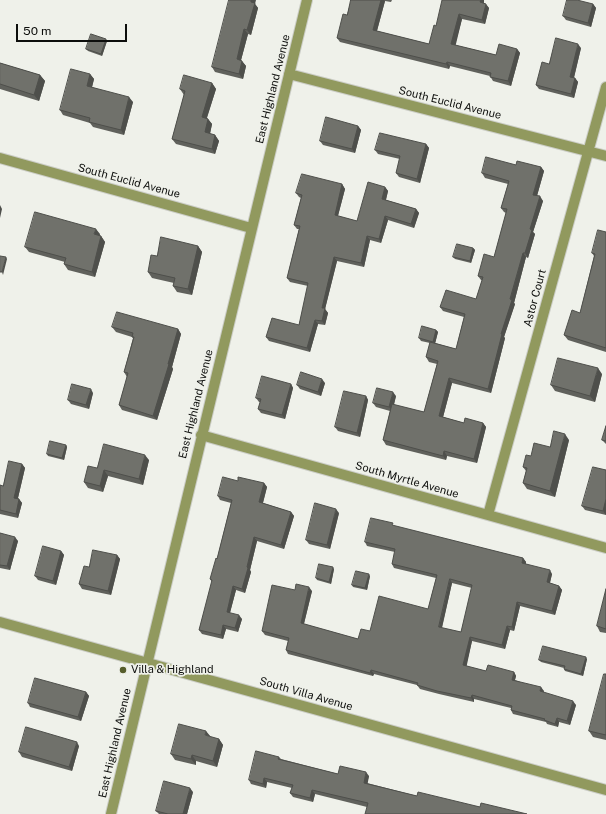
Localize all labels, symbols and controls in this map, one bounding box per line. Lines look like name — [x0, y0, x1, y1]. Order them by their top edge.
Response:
scale bar — [18, 16, 129, 42]
text: 50 m — [23, 24, 51, 38]
street label: East Highland Avenue — [253, 33, 293, 145]
street label: South Euclid Avenue — [397, 84, 503, 122]
street label: South Euclid Avenue — [76, 161, 182, 201]
street label: Astor Court — [521, 268, 549, 328]
street label: East Highland Avenue — [176, 348, 216, 460]
street label: South Myrtle Avenue — [354, 459, 460, 501]
place label: Villa & Highland — [131, 663, 213, 677]
marker: Villa & Highland — [118, 665, 128, 675]
street label: South Villa Avenue — [258, 674, 354, 714]
street label: East Highland Avenue — [96, 687, 134, 799]

